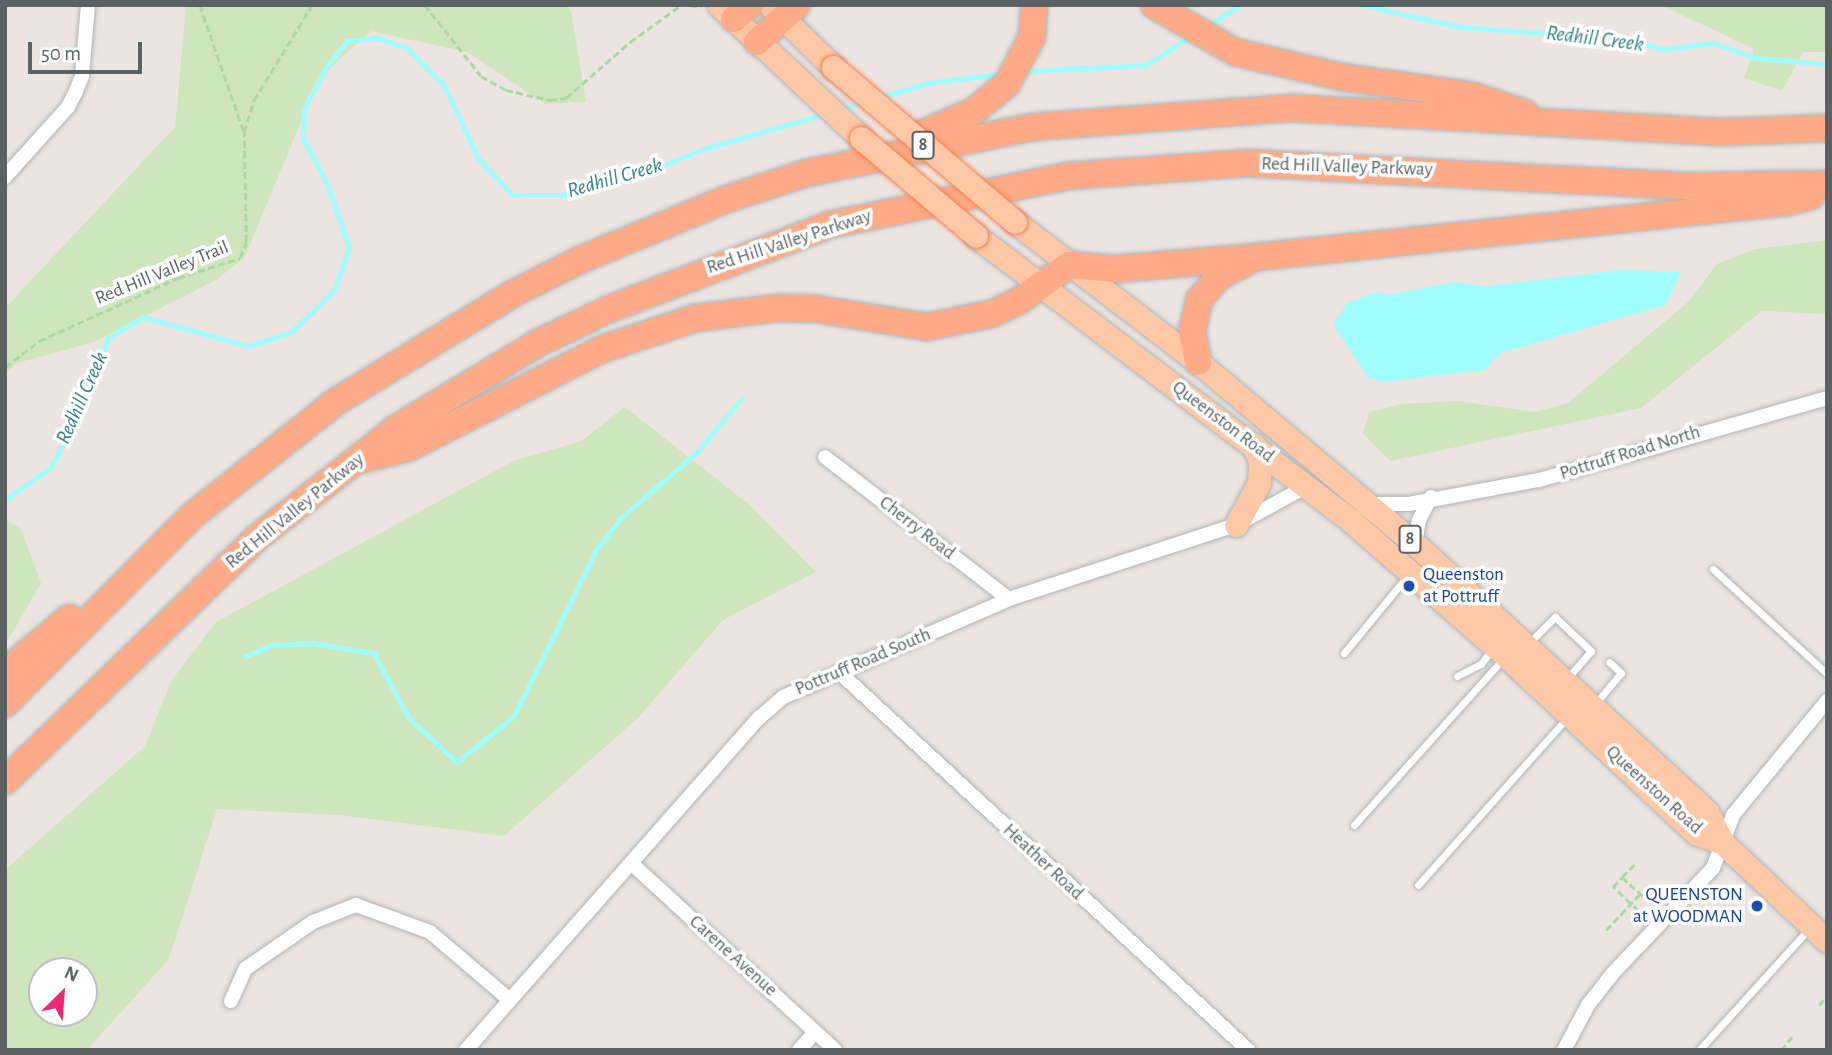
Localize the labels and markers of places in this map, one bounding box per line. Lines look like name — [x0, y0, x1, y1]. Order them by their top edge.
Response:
place label: Queenston at Pottruff — [1423, 564, 1504, 608]
marker: Queenston at Pottruff — [1401, 578, 1417, 594]
place label: QUEENSTON at WOODMAN — [1633, 884, 1743, 928]
marker: QUEENSTON at WOODMAN — [1749, 898, 1765, 914]

